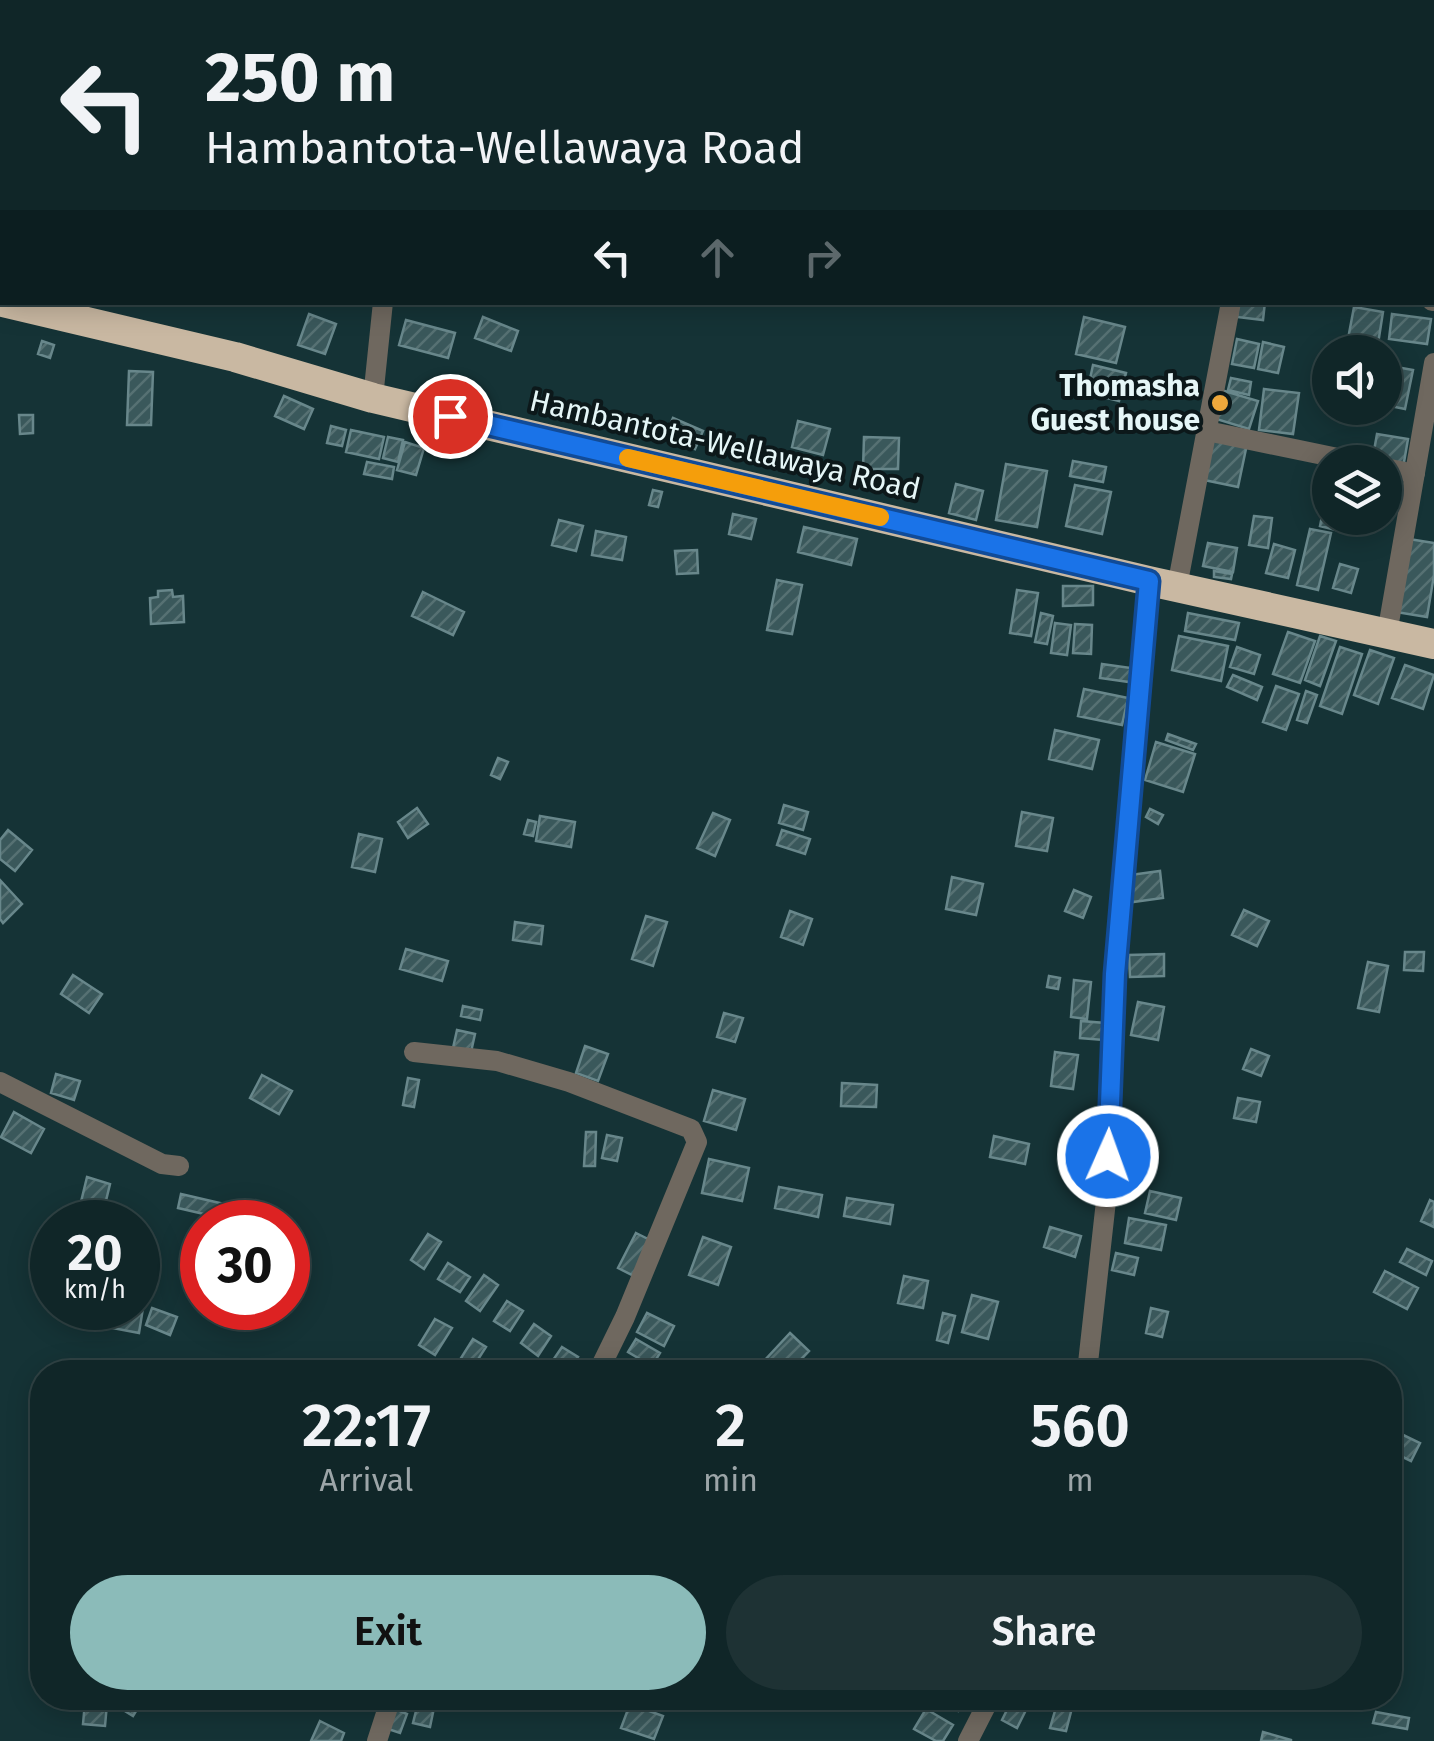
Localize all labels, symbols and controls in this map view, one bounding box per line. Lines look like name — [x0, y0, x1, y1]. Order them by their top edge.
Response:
text: 250 m — [205, 36, 395, 120]
icon: left — [40, 40, 170, 170]
text: Hambantota-Wellawaya Road — [205, 121, 805, 175]
icon: left — [585, 230, 640, 285]
icon: ahead — [690, 230, 745, 285]
icon: right — [795, 230, 850, 285]
map controls — [1312, 335, 1402, 535]
button: sound — [1312, 335, 1402, 425]
place label: Thomasha Guest house — [1031, 368, 1200, 438]
pin — [408, 374, 493, 459]
street label: Hambantota-Wellawaya Road — [526, 383, 924, 507]
icon: arrive — [423, 389, 478, 444]
marker: Thomasha Guest house — [1209, 392, 1231, 414]
button: layers — [1312, 445, 1402, 535]
position arrow — [1056, 1104, 1160, 1208]
speed limit sign: 30 — [180, 1200, 310, 1330]
text: 20 — [67, 1223, 123, 1283]
text: km/h — [64, 1275, 126, 1305]
text: 22:17 — [302, 1390, 431, 1462]
text: 2 — [715, 1390, 746, 1462]
text: 560 — [1030, 1390, 1130, 1462]
text: Arrival — [320, 1461, 413, 1499]
text: min — [703, 1461, 758, 1499]
text: m — [1066, 1461, 1094, 1499]
button: Exit — [70, 1575, 706, 1690]
button: Share — [726, 1575, 1362, 1690]

